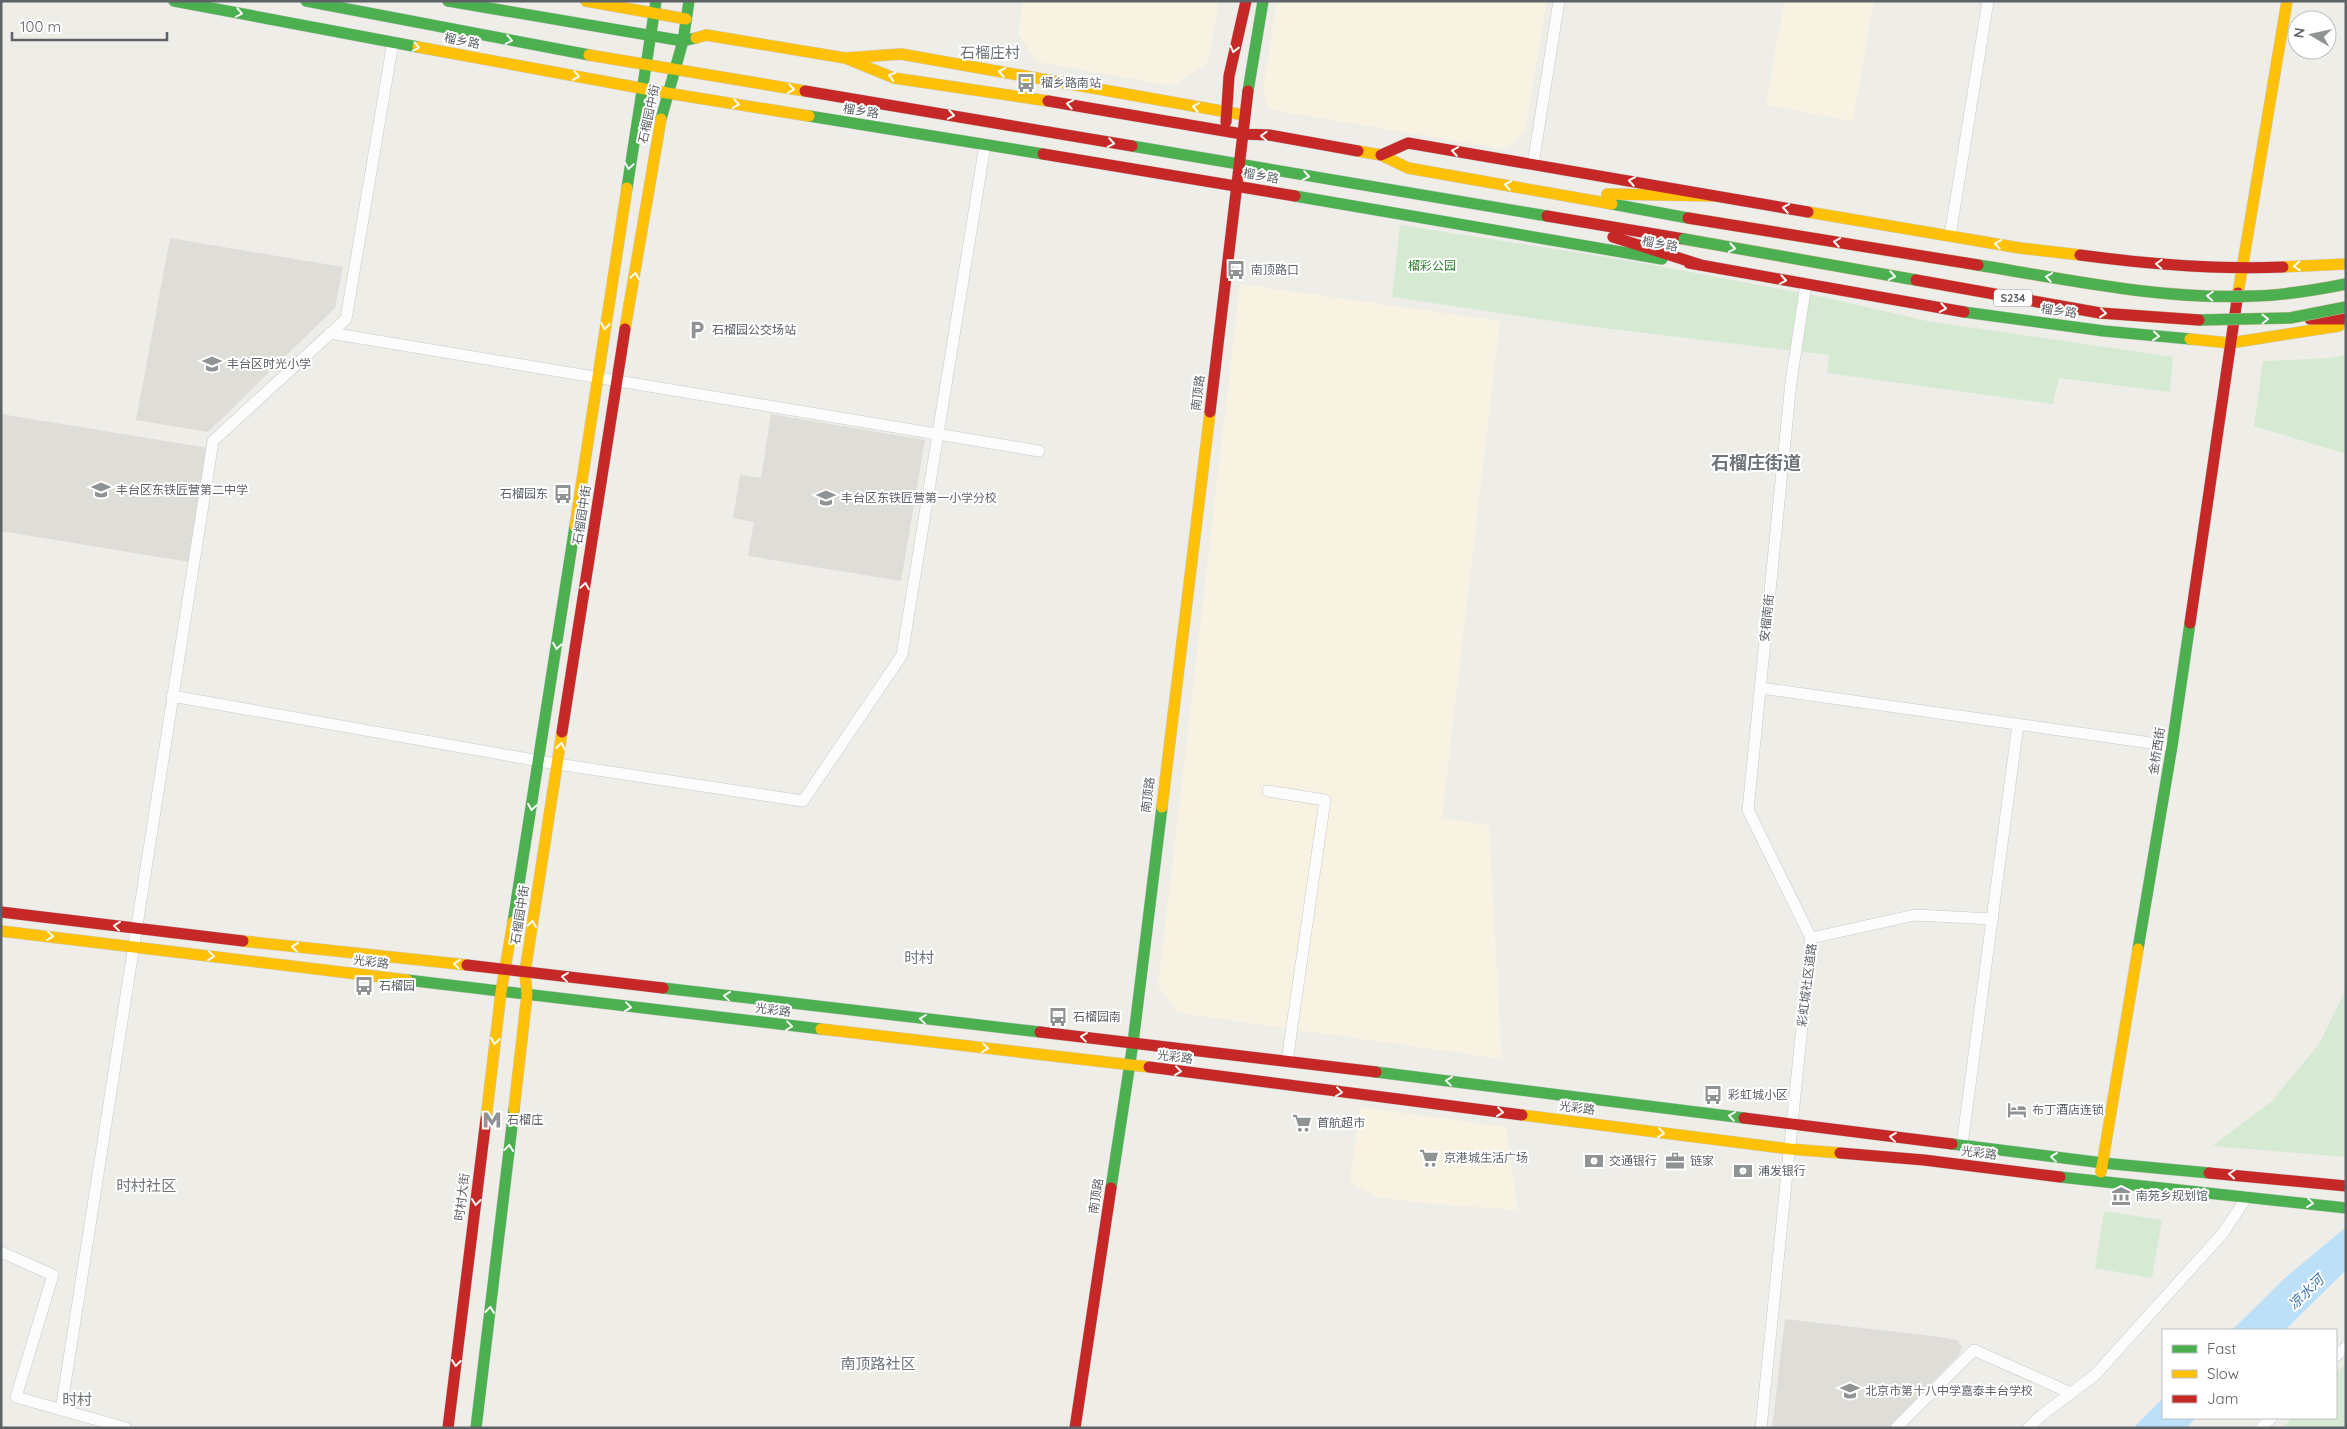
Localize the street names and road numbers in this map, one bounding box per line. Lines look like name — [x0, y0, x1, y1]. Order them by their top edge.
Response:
street label: 榴乡路 — [443, 30, 481, 51]
street label: 石榴园中街 — [635, 83, 662, 145]
street label: 榴乡路 — [842, 100, 880, 121]
street label: 榴乡路 — [1242, 165, 1280, 186]
street label: 榴乡路 — [1641, 233, 1679, 254]
road number: S234 — [1994, 290, 2032, 306]
street label: 榴乡路 — [2040, 301, 2078, 320]
street label: 南顶路 — [1188, 374, 1207, 412]
street label: 石榴园中街 — [569, 484, 594, 546]
street label: 安榴南街 — [1757, 593, 1776, 643]
street label: 金桥西街 — [2145, 726, 2168, 776]
street label: 南顶路 — [1138, 776, 1157, 814]
street label: 石榴园中街 — [507, 884, 532, 946]
street label: 彩虹城社区道路 — [1794, 942, 1819, 1028]
street label: 光彩路 — [352, 952, 390, 971]
street label: 光彩路 — [754, 1000, 792, 1019]
street label: 光彩路 — [1156, 1047, 1194, 1066]
street label: 光彩路 — [1558, 1098, 1596, 1117]
street label: 光彩路 — [1960, 1143, 1998, 1162]
street label: 时村大街 — [451, 1172, 472, 1222]
street label: 南顶路 — [1085, 1177, 1106, 1215]

